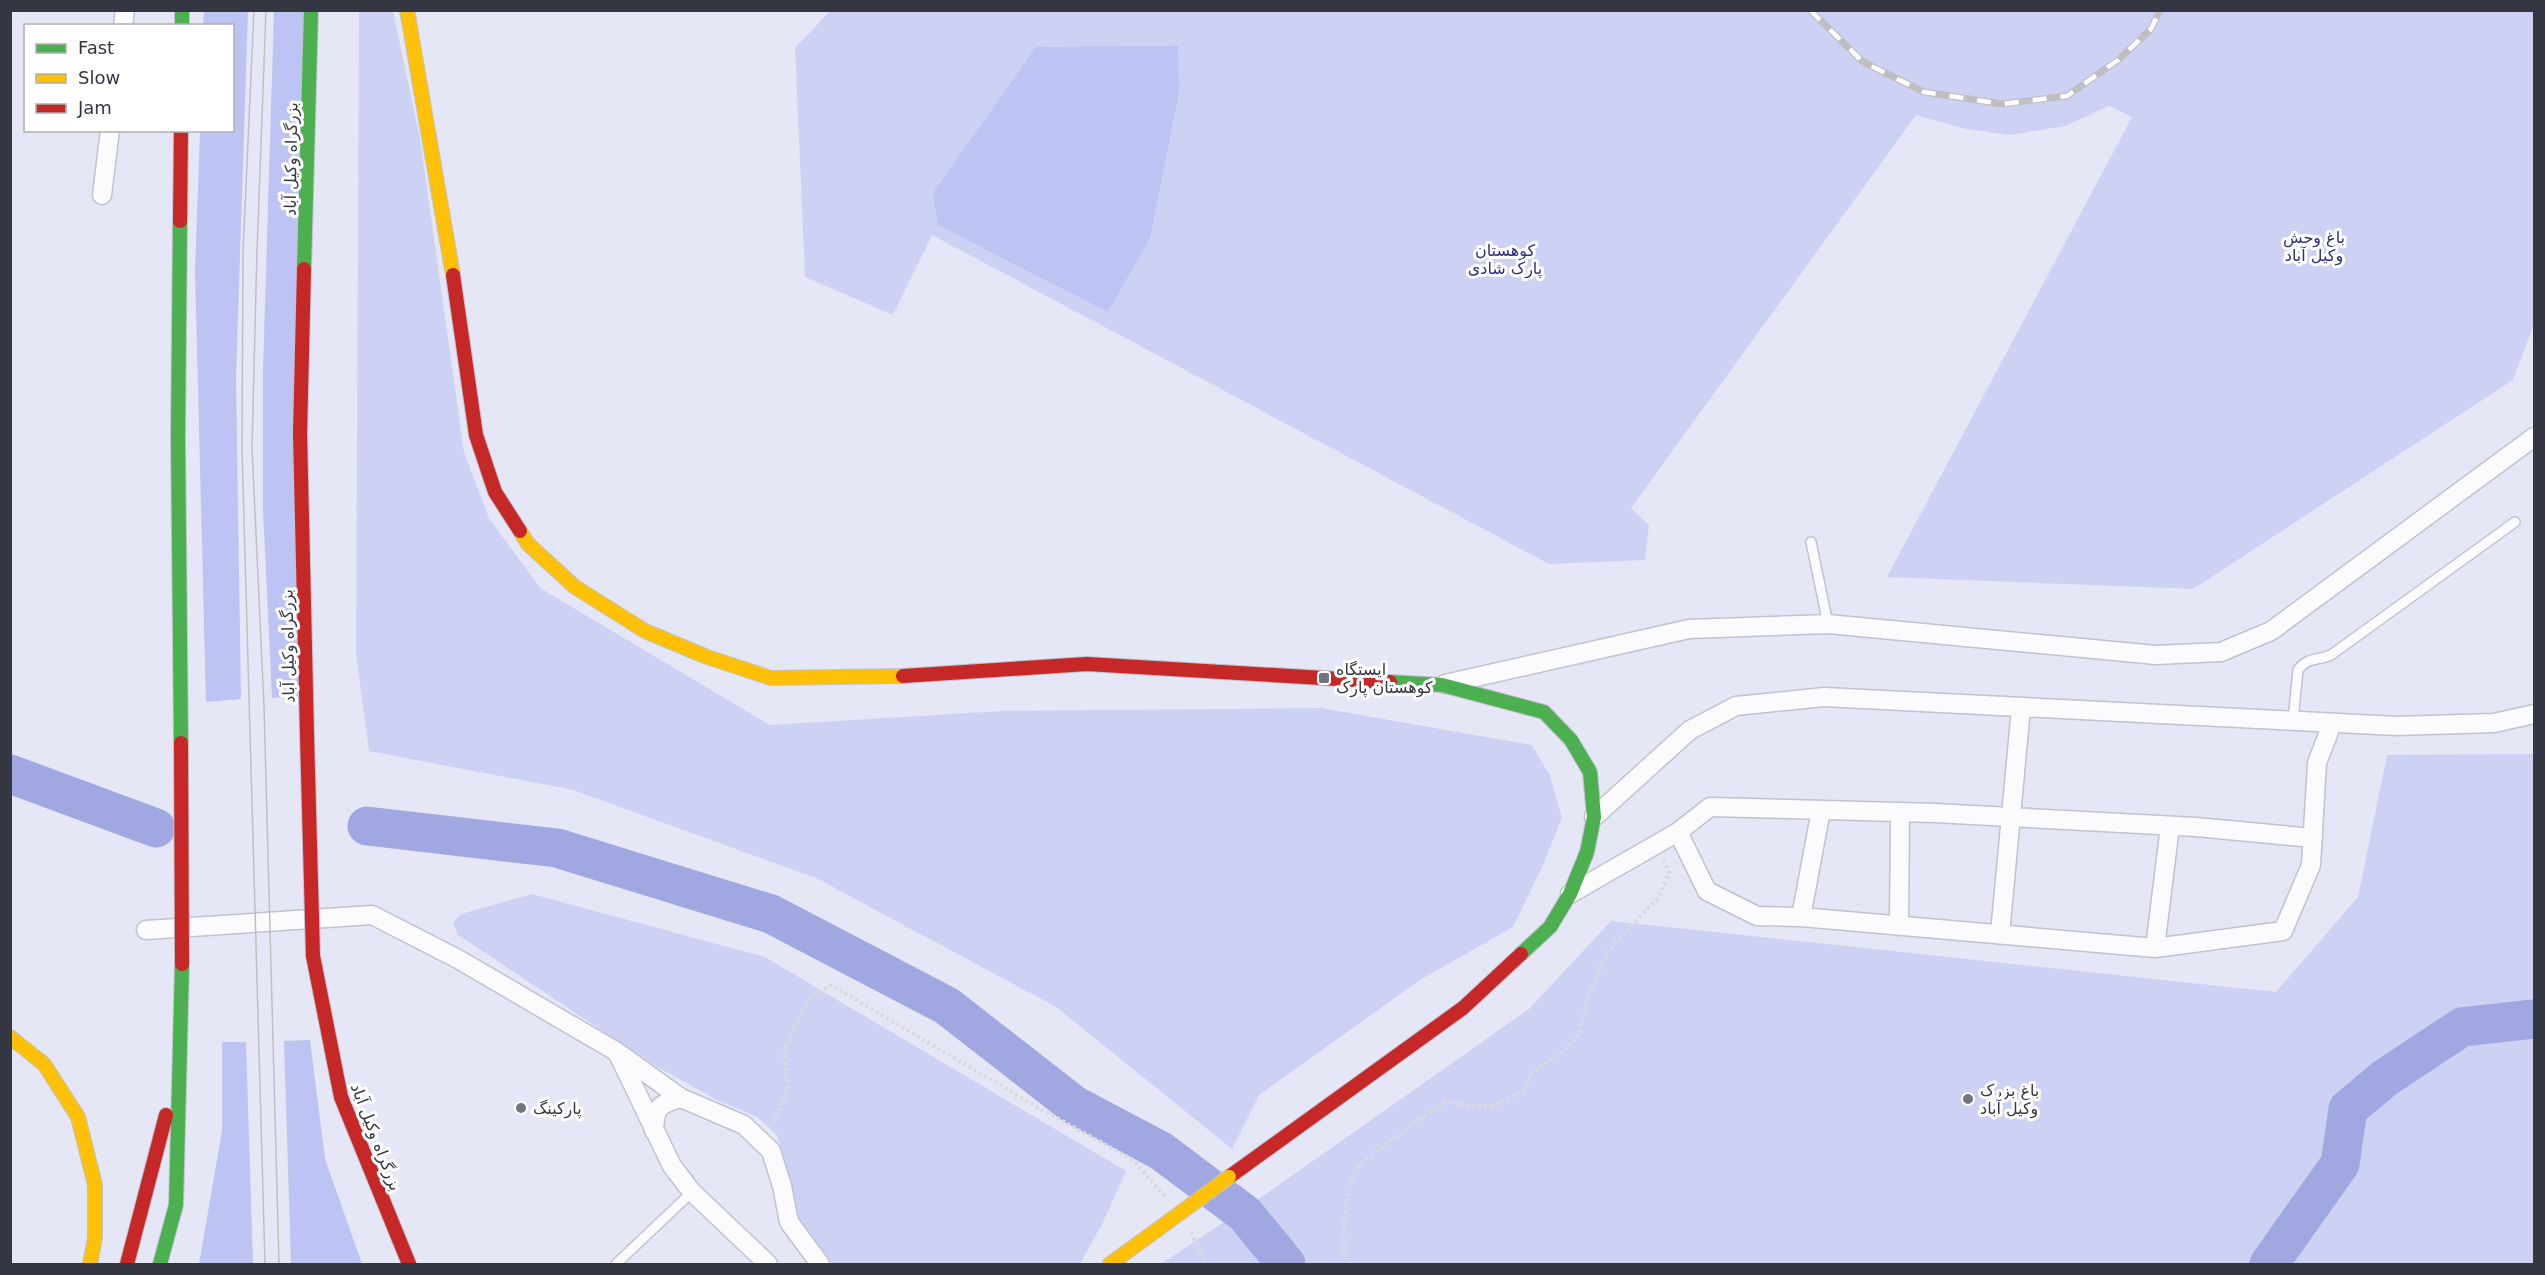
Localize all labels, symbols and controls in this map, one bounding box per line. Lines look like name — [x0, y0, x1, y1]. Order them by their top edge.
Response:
legend — [24, 24, 234, 132]
text: Fast — [78, 37, 114, 58]
text: Slow — [78, 67, 120, 88]
text: Jam — [77, 97, 112, 118]
street label: بزرگراه وکیل آباد — [281, 102, 302, 216]
park label: باغ وحش وکیل آباد — [2283, 228, 2345, 266]
park label: کوهستان پارک شادی — [1468, 241, 1542, 279]
street label: بزرگراه وکیل آباد — [278, 589, 299, 703]
place label: ایستگاه کوهستان پارک — [1336, 660, 1433, 698]
marker: ایستگاه کوهستان پارک — [1317, 671, 1331, 685]
street label: بزرگراه وکیل آباد — [346, 1081, 405, 1194]
place label: باغ بزرک وکیل آباد — [1980, 1081, 2039, 1119]
marker: باغ بزرک وکیل آباد — [1961, 1092, 1975, 1106]
place label: پارکینگ — [533, 1099, 582, 1119]
marker: پارکینگ — [514, 1101, 528, 1115]

